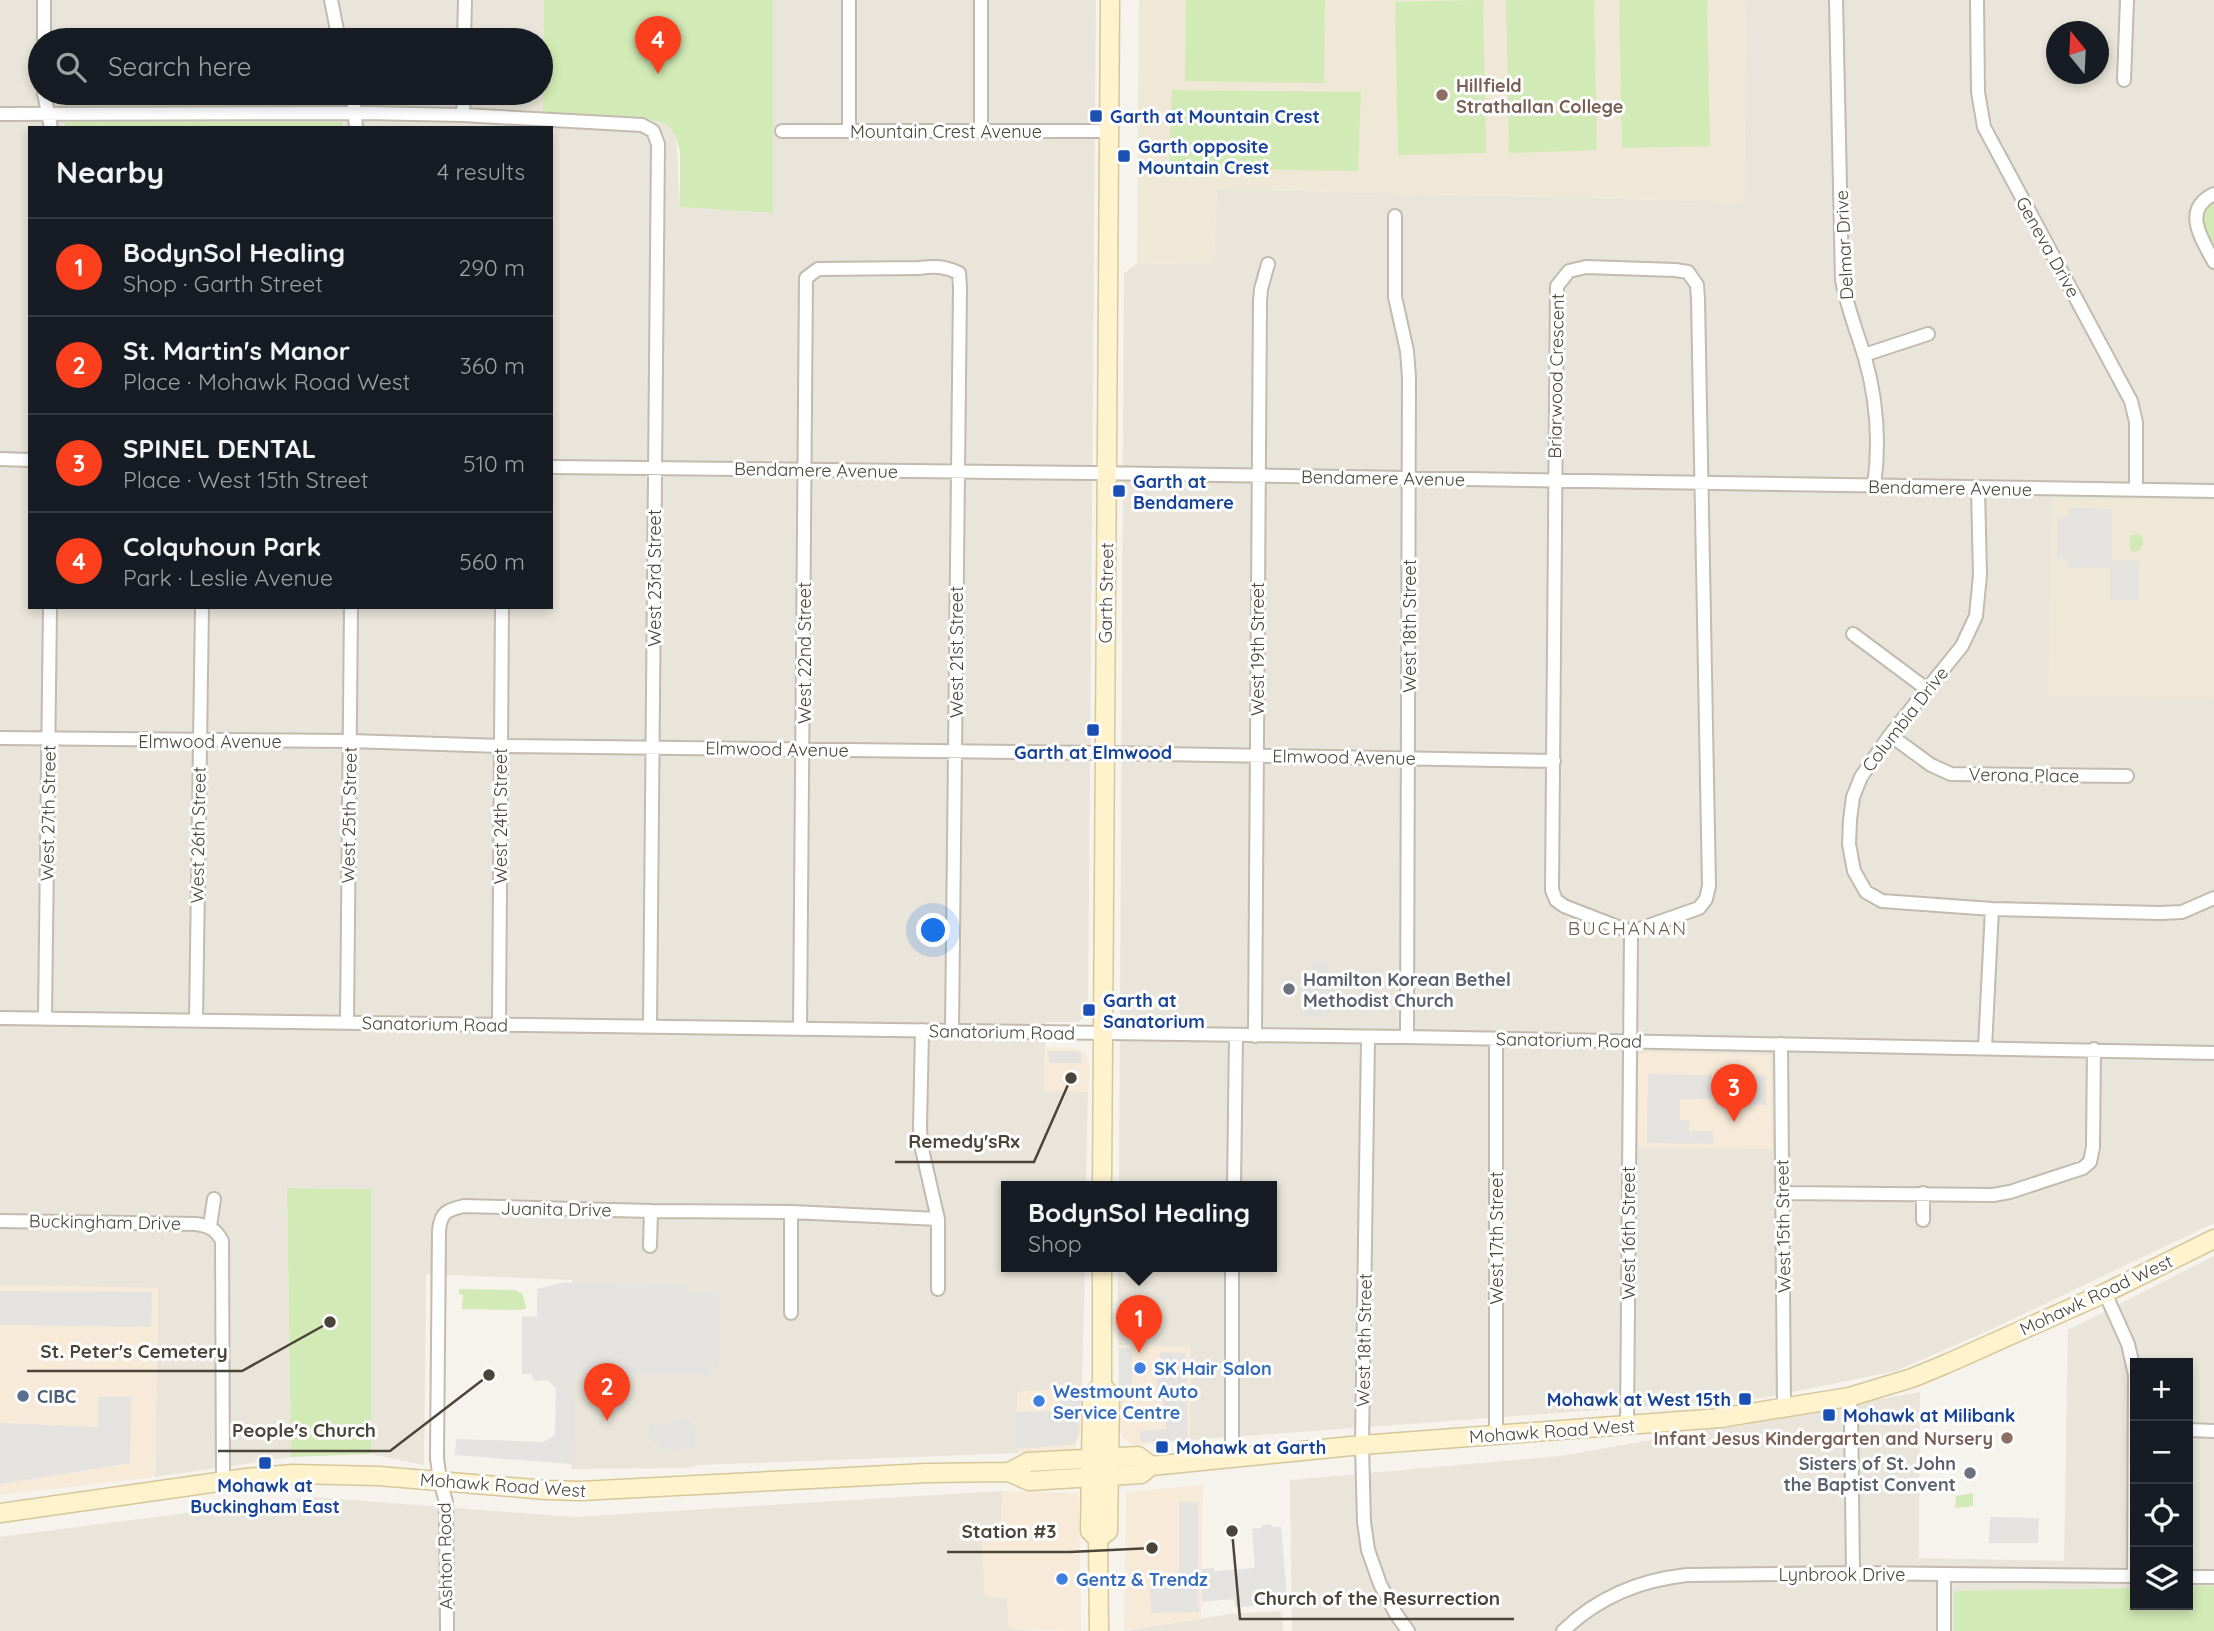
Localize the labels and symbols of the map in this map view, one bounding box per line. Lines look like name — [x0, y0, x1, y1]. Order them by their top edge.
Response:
pin: 4 — [635, 16, 681, 74]
north arrow — [2046, 21, 2109, 84]
place label: Hillfield Strathallan College — [1456, 74, 1623, 118]
marker: Hillfield Strathallan College — [1434, 87, 1450, 103]
place label: Garth at Mountain Crest — [1110, 105, 1320, 128]
marker: Garth at Mountain Crest — [1088, 108, 1104, 124]
street label: Mountain Crest Avenue — [850, 120, 1042, 143]
place label: Garth opposite Mountain Crest — [1138, 135, 1269, 179]
marker: Garth opposite Mountain Crest — [1116, 148, 1132, 164]
street label: Delmar Drive — [1830, 190, 1858, 300]
street label: Geneva Drive — [2011, 193, 2085, 301]
street label: Briarwood Crescent — [1543, 293, 1569, 459]
street label: Bendamere Avenue — [734, 457, 898, 483]
street label: Bendamere Avenue — [1301, 465, 1465, 491]
place label: Garth at Bendamere — [1133, 470, 1234, 514]
street label: Bendamere Avenue — [1868, 475, 2032, 501]
marker: Garth at Bendamere — [1111, 483, 1127, 499]
street label: West 23rd Street — [643, 509, 666, 647]
street label: Garth Street — [1094, 542, 1118, 644]
street label: West 18th Street — [1398, 559, 1421, 693]
street label: West 22nd Street — [793, 582, 816, 724]
street label: West 19th Street — [1246, 582, 1269, 716]
street label: West 21st Street — [945, 586, 968, 718]
street label: Columbia Drive — [1857, 662, 1953, 776]
marker: Garth at Elmwood — [1085, 722, 1101, 738]
street label: Elmwood Avenue — [138, 730, 282, 753]
street label: Elmwood Avenue — [705, 736, 849, 762]
place label: Garth at Elmwood — [1014, 741, 1172, 764]
street label: Elmwood Avenue — [1272, 744, 1416, 770]
street label: West 27th Street — [35, 745, 61, 881]
street label: West 25th Street — [336, 746, 362, 884]
street label: West 24th Street — [489, 748, 512, 884]
street label: Verona Place — [1968, 763, 2080, 787]
street label: West 26th Street — [185, 766, 211, 904]
your location — [916, 913, 950, 947]
district label: BUCHANAN — [1568, 916, 1688, 940]
place label: Hamilton Korean Bethel Methodist Church — [1303, 968, 1511, 1012]
marker: Hamilton Korean Bethel Methodist Church — [1281, 981, 1297, 997]
place label: Garth at Sanatorium — [1103, 989, 1205, 1033]
marker: Garth at Sanatorium — [1081, 1002, 1097, 1018]
street label: Sanatorium Road — [362, 1011, 508, 1037]
street label: Sanatorium Road — [929, 1019, 1075, 1045]
street label: Sanatorium Road — [1496, 1027, 1642, 1053]
pin: 3 — [1711, 1064, 1757, 1122]
callout: Remedy'sRx — [895, 1122, 1034, 1162]
text: Remedy'sRx — [908, 1129, 1020, 1153]
street label: West 15th Street — [1770, 1159, 1796, 1293]
street label: West 16th Street — [1617, 1166, 1640, 1300]
street label: West 17th Street — [1485, 1171, 1508, 1305]
street label: Juanita Drive — [500, 1197, 612, 1221]
street label: Buckingham Drive — [29, 1209, 181, 1235]
street label: Mohawk Road West — [2016, 1249, 2176, 1341]
street label: West 18th Street — [1351, 1273, 1377, 1407]
pin: 1 — [1116, 1295, 1162, 1353]
callout: St. Peter's Cemetery — [27, 1331, 242, 1371]
text: St. Peter's Cemetery — [40, 1339, 228, 1363]
place label: SK Hair Salon — [1154, 1357, 1272, 1380]
marker: SK Hair Salon — [1132, 1360, 1148, 1376]
pin: 2 — [584, 1363, 630, 1421]
place label: Westmount Auto Service Centre — [1053, 1380, 1198, 1424]
place label: CIBC — [37, 1385, 76, 1408]
marker: CIBC — [15, 1388, 31, 1404]
place label: Mohawk at West 15th — [1547, 1388, 1731, 1411]
marker: Mohawk at West 15th — [1737, 1391, 1753, 1407]
marker: Westmount Auto Service Centre — [1031, 1393, 1047, 1409]
place label: Mohawk at Milibank — [1843, 1404, 2015, 1427]
marker: Mohawk at Milibank — [1821, 1407, 1837, 1423]
callout: People's Church — [218, 1411, 390, 1451]
street label: Mohawk Road West — [1468, 1414, 1636, 1448]
text: People's Church — [232, 1418, 376, 1442]
place label: Infant Jesus Kindergarten and Nursery — [1653, 1427, 1993, 1450]
marker: Infant Jesus Kindergarten and Nursery — [1999, 1430, 2015, 1446]
place label: Mohawk at Garth — [1176, 1436, 1326, 1459]
marker: Mohawk at Garth — [1154, 1439, 1170, 1455]
place label: Sisters of St. John the Baptist Convent — [1783, 1452, 1956, 1496]
marker: Mohawk at Buckingham East — [257, 1455, 273, 1471]
marker: Sisters of St. John the Baptist Convent — [1962, 1465, 1978, 1481]
street label: Mohawk Road West — [419, 1468, 587, 1502]
place label: Mohawk at Buckingham East — [190, 1474, 340, 1518]
street label: Ashton Road — [433, 1502, 457, 1610]
callout: Station #3 — [947, 1512, 1070, 1552]
text: Station #3 — [961, 1519, 1057, 1543]
street label: Lynbrook Drive — [1779, 1563, 1905, 1586]
place label: Gentz & Trendz — [1076, 1568, 1208, 1591]
marker: Gentz & Trendz — [1054, 1571, 1070, 1587]
callout: Church of the Resurrection — [1240, 1579, 1514, 1619]
text: Church of the Resurrection — [1254, 1586, 1500, 1610]

